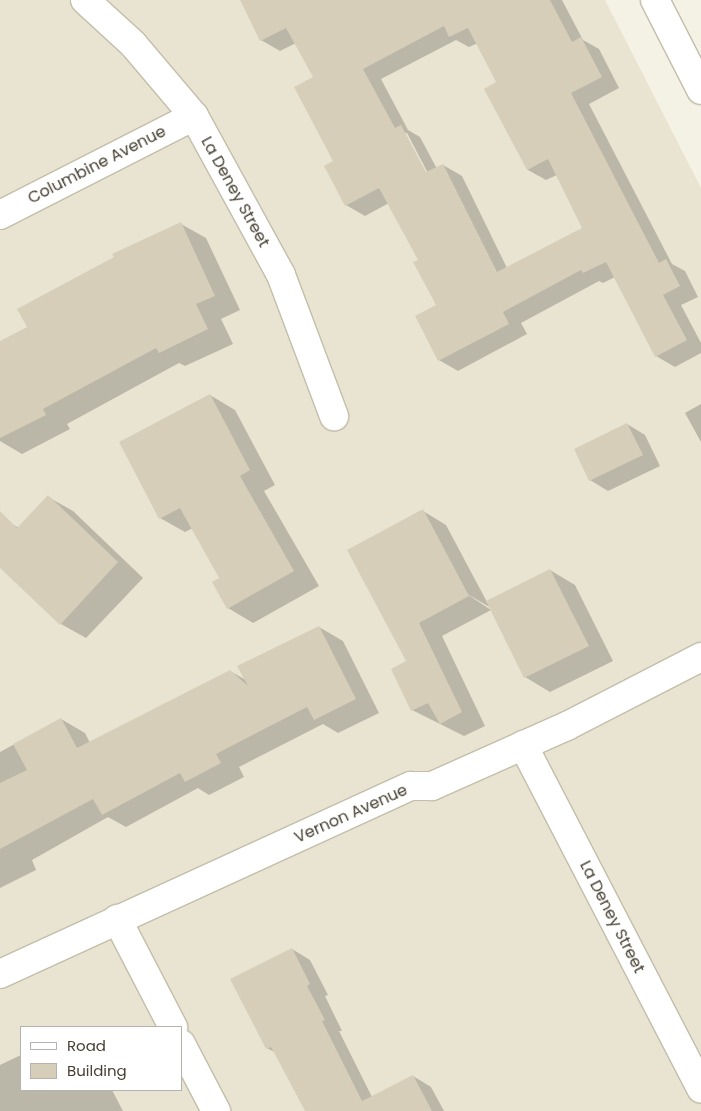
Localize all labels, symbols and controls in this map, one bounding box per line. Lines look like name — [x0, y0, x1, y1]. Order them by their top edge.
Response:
street label: Columbine Avenue — [25, 122, 169, 208]
street label: La Deney Street — [197, 133, 273, 251]
street label: Vernon Avenue — [291, 780, 411, 848]
street label: La Deney Street — [575, 858, 649, 976]
legend — [20, 1026, 182, 1091]
text: Road — [67, 1035, 106, 1056]
text: Building — [67, 1060, 127, 1081]

